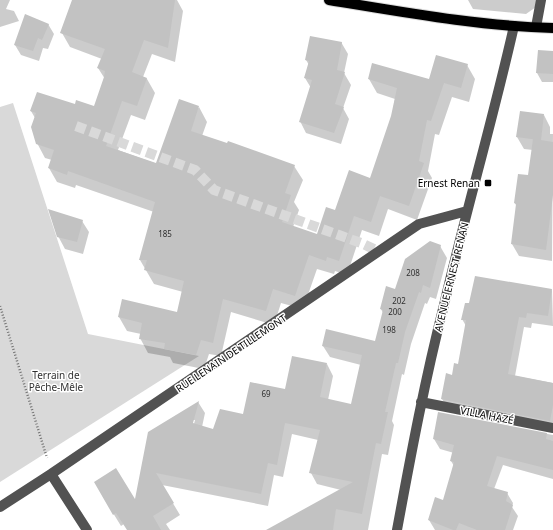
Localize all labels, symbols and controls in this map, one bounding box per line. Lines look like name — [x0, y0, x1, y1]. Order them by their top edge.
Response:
place label: Ernest Renan — [418, 176, 480, 190]
marker: Ernest Renan — [483, 178, 493, 188]
street label: AVENUE ERNEST RENAN — [431, 221, 471, 333]
house number: 185 — [158, 228, 172, 239]
house number: 208 — [406, 267, 420, 278]
house number: 202 — [392, 295, 406, 306]
house number: 200 — [388, 306, 402, 317]
street label: RUE LENAIN DE TILLEMONT — [173, 310, 289, 395]
house number: 198 — [382, 324, 396, 335]
park label: Terrain de Pêche-Mêle — [29, 368, 84, 394]
house number: 69 — [261, 388, 271, 399]
street label: VILLA HAZÉ — [459, 403, 515, 427]

